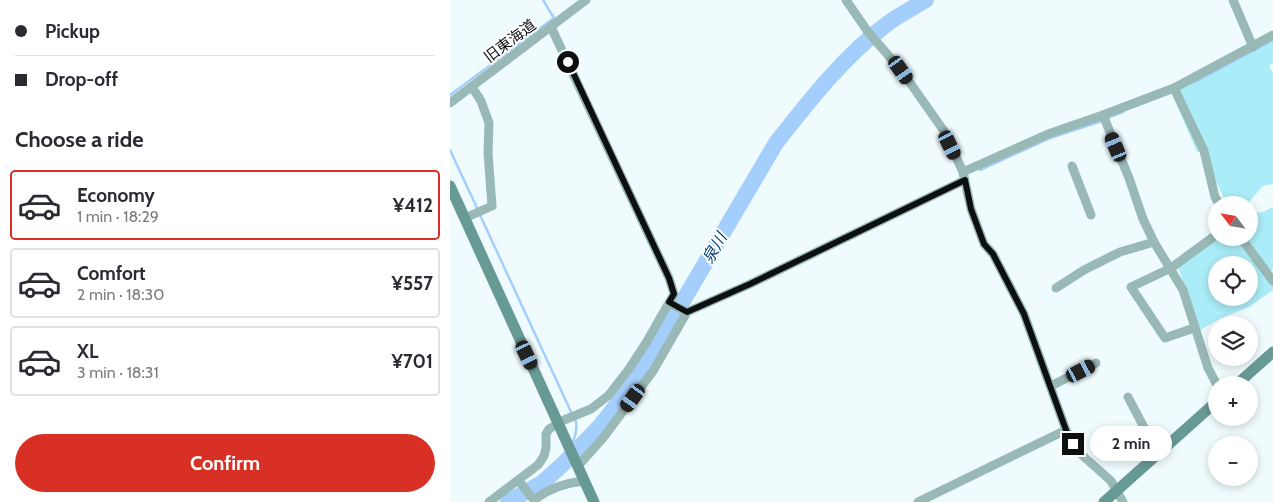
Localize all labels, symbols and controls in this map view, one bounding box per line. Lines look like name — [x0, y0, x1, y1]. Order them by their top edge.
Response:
street label: 旧東海道 — [481, 16, 539, 66]
text: Pickup — [45, 20, 100, 43]
route start — [557, 51, 579, 73]
car — [886, 53, 915, 87]
text: Drop-off — [45, 68, 118, 91]
text: Choose a ride — [15, 126, 144, 153]
car — [936, 128, 963, 162]
car — [1103, 130, 1128, 164]
icon: car — [17, 183, 62, 228]
text: Economy — [77, 184, 155, 207]
text: ¥412 — [393, 194, 433, 217]
north arrow — [1208, 196, 1258, 246]
map controls — [1208, 196, 1258, 486]
text: 1 min · 18:29 — [77, 207, 159, 226]
water label: 泉川 — [698, 228, 732, 267]
button: locate — [1208, 256, 1258, 306]
icon: car — [17, 261, 62, 306]
text: Comfort — [77, 262, 146, 285]
text: ¥557 — [391, 272, 433, 295]
text: 2 min · 18:30 — [77, 285, 164, 304]
button: layers — [1208, 316, 1258, 366]
car — [513, 338, 540, 372]
icon: car — [17, 339, 62, 384]
text: XL — [77, 340, 98, 363]
text: ¥701 — [392, 350, 433, 373]
car — [1064, 358, 1097, 384]
text: 3 min · 18:31 — [77, 363, 159, 382]
button: + — [1208, 376, 1258, 426]
car — [618, 381, 647, 415]
callout: 2 min — [1090, 426, 1173, 462]
route end — [1062, 433, 1084, 455]
button: Confirm — [15, 434, 435, 492]
text: 2 min — [1112, 434, 1150, 453]
button: − — [1208, 436, 1258, 486]

